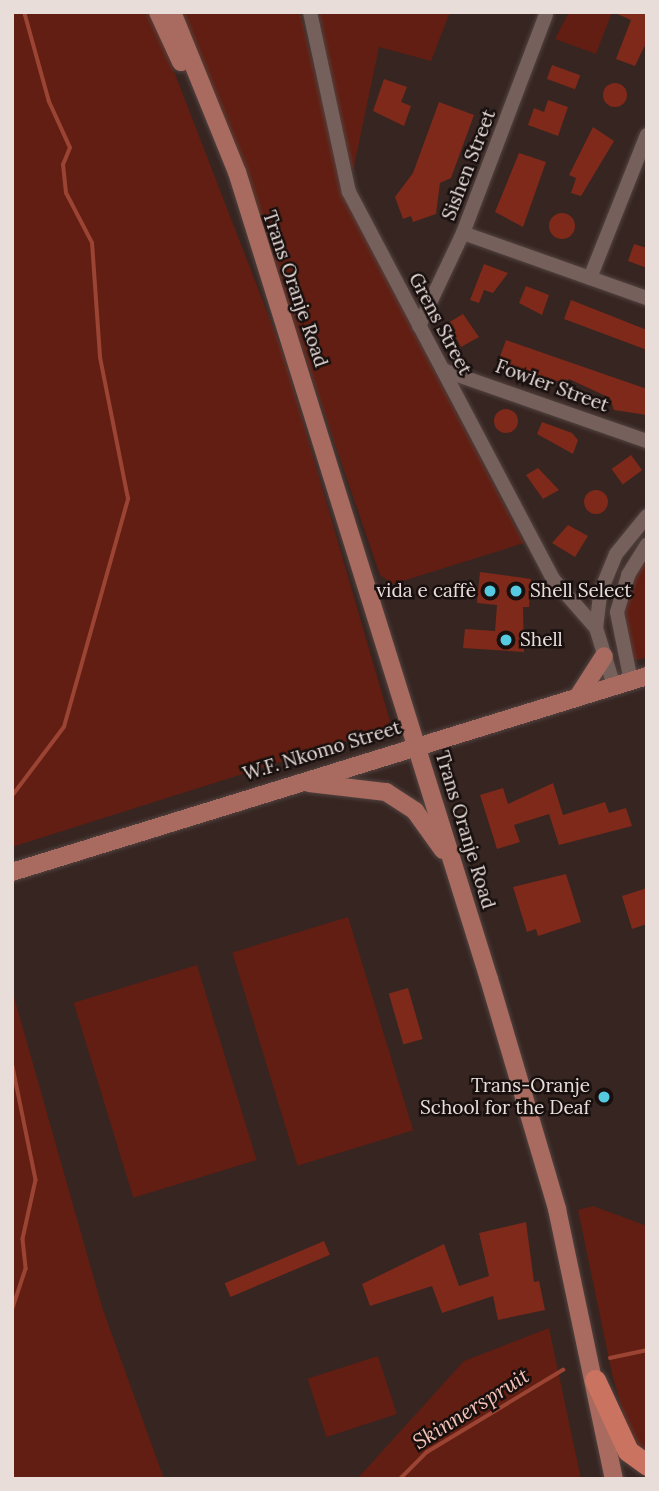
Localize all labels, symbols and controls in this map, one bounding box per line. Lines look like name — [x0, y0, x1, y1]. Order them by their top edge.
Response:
street label: Sishen Street — [437, 106, 501, 224]
street label: Trans Oranje Road — [258, 208, 332, 370]
street label: Grens Street — [404, 269, 476, 379]
street label: Fowler Street — [492, 355, 612, 417]
place label: vida e caffè — [376, 580, 476, 602]
place label: Shell Select — [530, 580, 632, 602]
marker: vida e caffè — [482, 583, 498, 599]
marker: Shell Select — [508, 583, 524, 599]
place label: Shell — [520, 629, 563, 651]
marker: Shell — [498, 632, 514, 648]
street label: W.F. Nkomo Street — [240, 716, 404, 786]
street label: Trans Oranje Road — [430, 748, 500, 912]
place label: Trans-Oranje School for the Deaf — [420, 1075, 590, 1119]
marker: Trans-Oranje School for the Deaf — [596, 1089, 612, 1105]
water label: Skinnerspruit — [408, 1363, 534, 1455]

